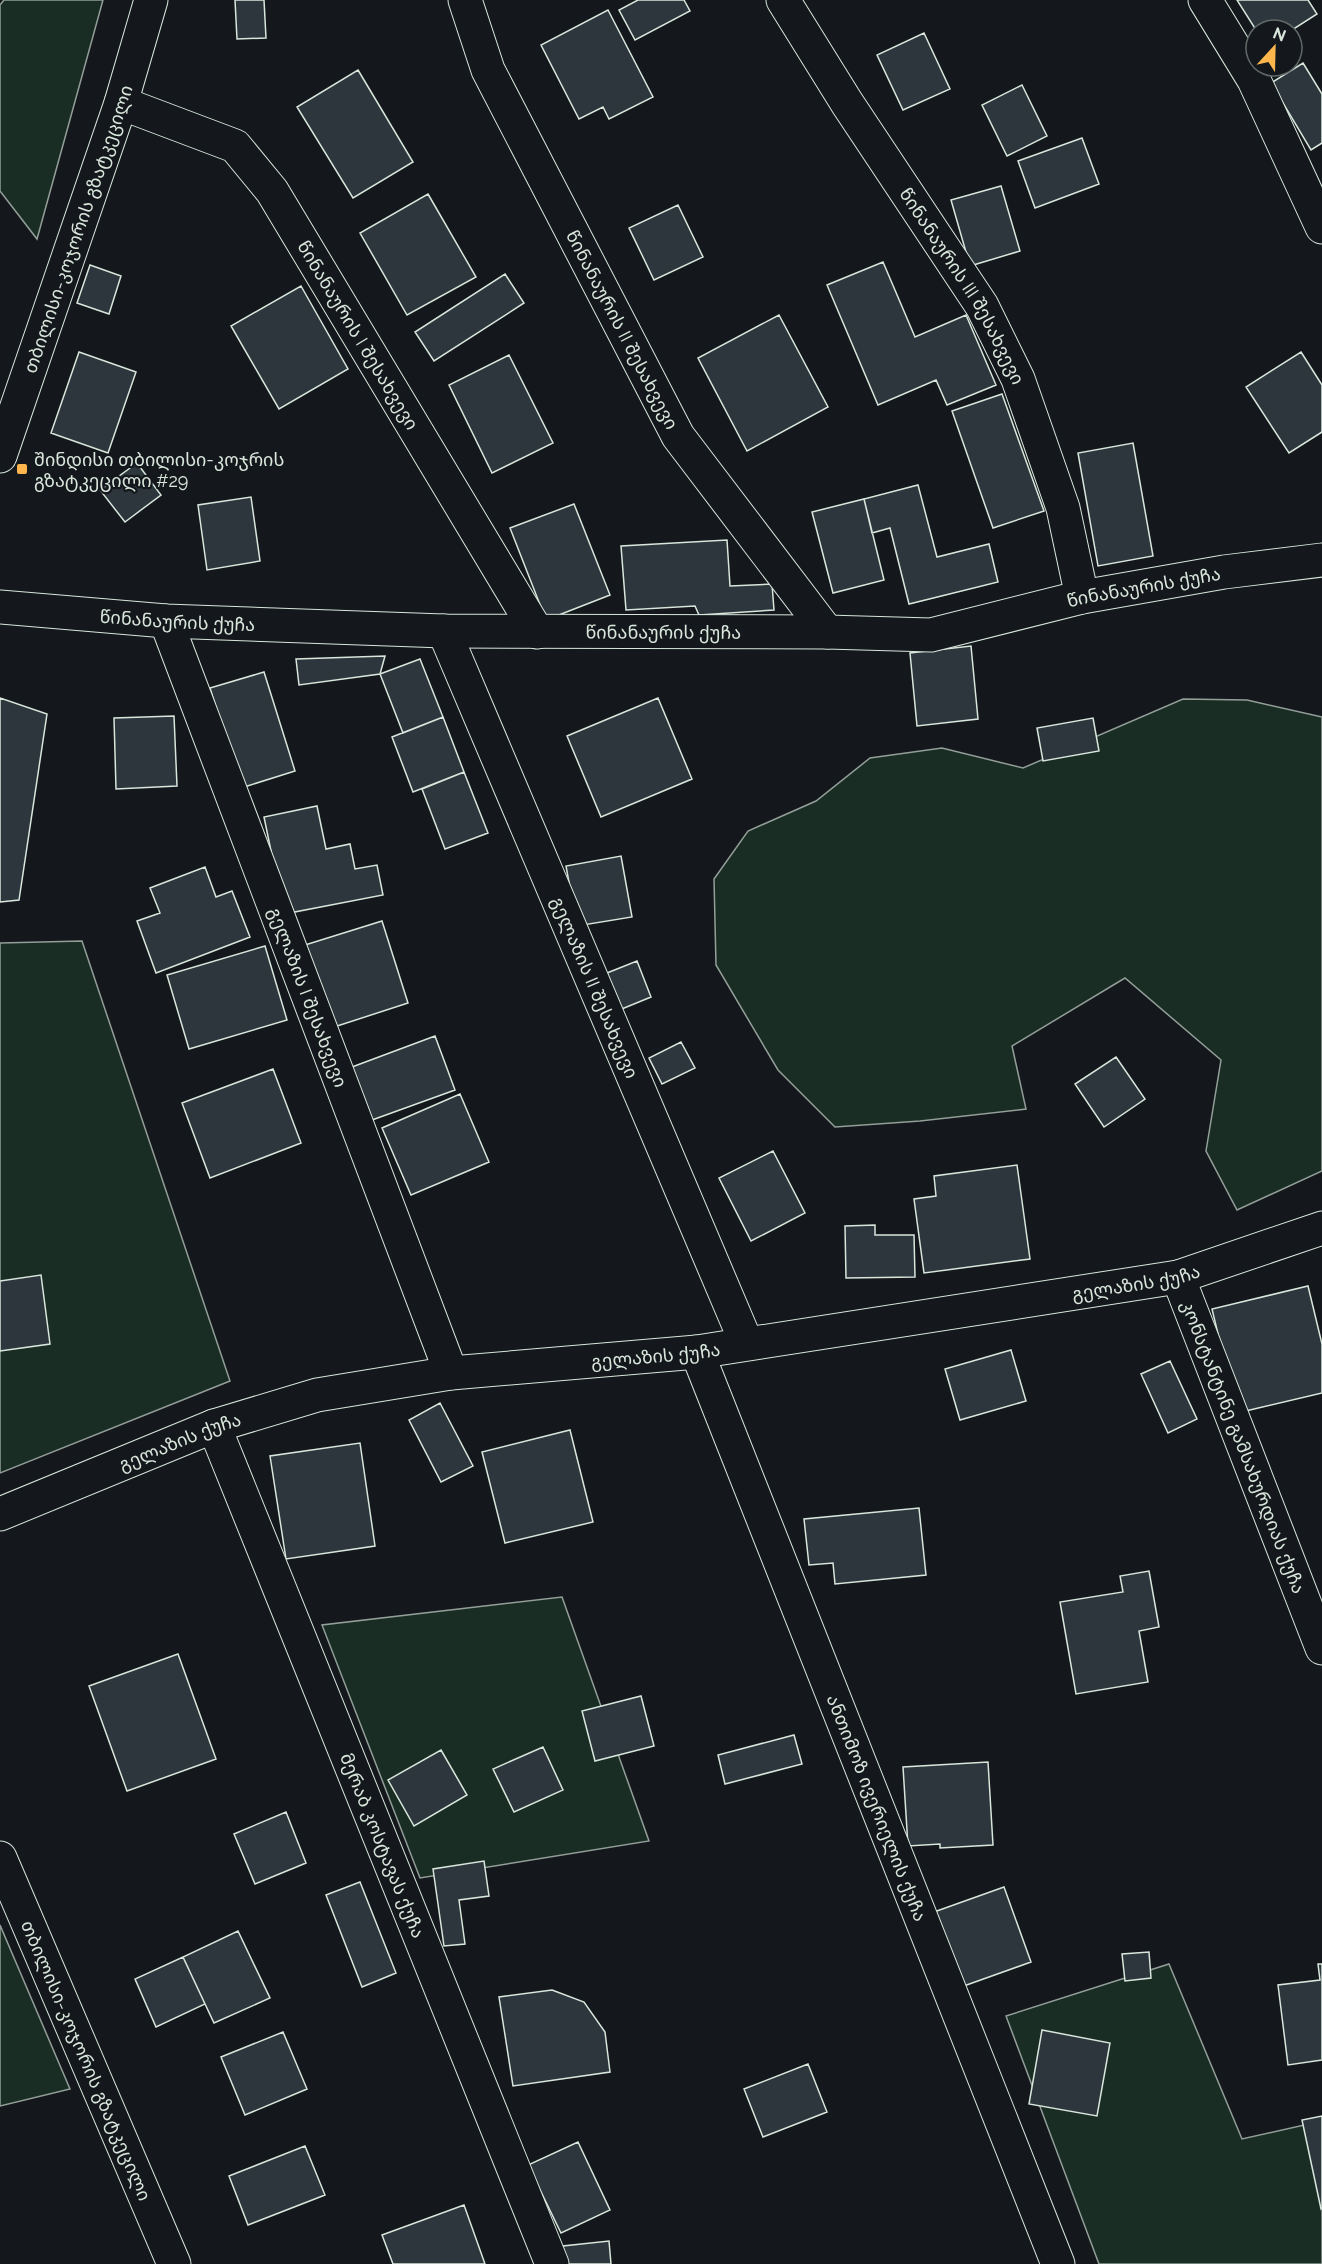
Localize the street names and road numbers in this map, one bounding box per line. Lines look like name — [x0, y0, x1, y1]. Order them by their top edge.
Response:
street label: თბილისი-კოჯორის გზატკეცილი — [19, 82, 136, 376]
street label: წინანაურის III შესახვევი — [896, 184, 1029, 388]
street label: წინანაურის II შესახვევი — [562, 226, 683, 432]
street label: წინანაურის I შესახვევი — [294, 237, 423, 433]
street label: წინანაურის ქუჩა — [1065, 562, 1222, 611]
street label: წინანაურის ქუჩა — [99, 605, 256, 635]
street label: წინანაურის ქუჩა — [585, 621, 741, 643]
street label: გელაზის II შესახვევი — [547, 893, 643, 1081]
street label: გელაზის I შესახვევი — [264, 904, 352, 1090]
street label: გელაზის ქუჩა — [1070, 1260, 1203, 1305]
street label: კონსტანტინე გამსახურდიას ქუჩა — [1177, 1297, 1310, 1596]
street label: გელაზის ქუჩა — [590, 1338, 722, 1373]
street label: გელაზის ქუჩა — [115, 1408, 243, 1476]
street label: ანთიმოზ ივერიელის ქუჩა — [823, 1691, 932, 1924]
street label: მერაბ კოსტავას ქუჩა — [336, 1750, 430, 1941]
street label: თბილისი-კოჯორის გზატკეცილი — [17, 1917, 156, 2204]

